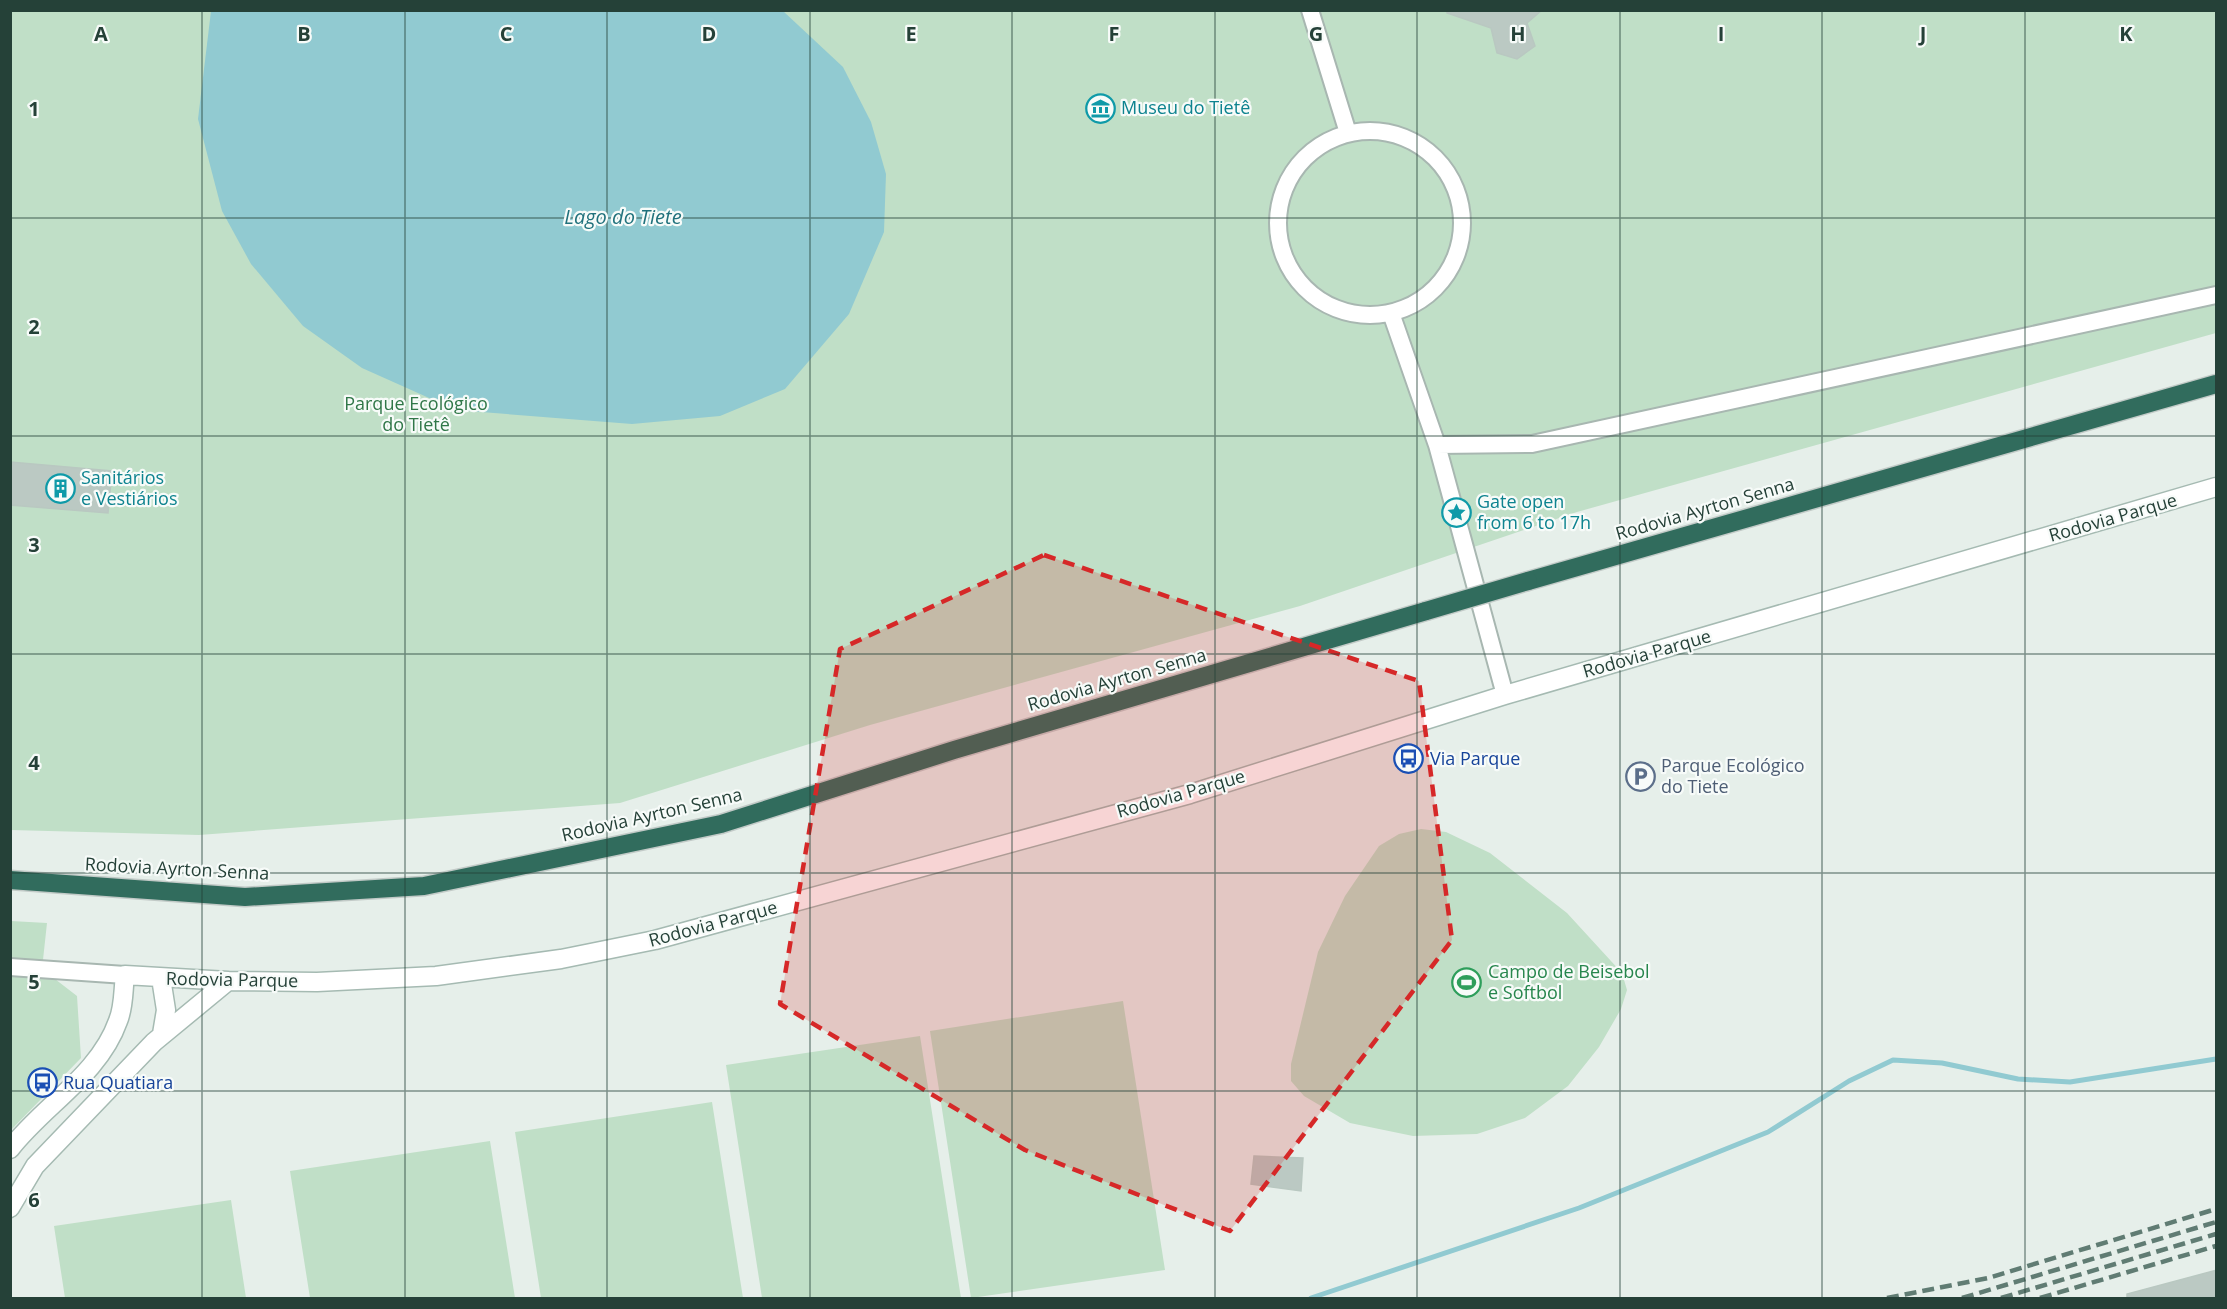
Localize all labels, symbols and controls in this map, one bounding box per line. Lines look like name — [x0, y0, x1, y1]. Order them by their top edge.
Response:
text: A — [94, 20, 108, 47]
text: B — [297, 20, 311, 47]
text: C — [500, 20, 513, 47]
text: D — [702, 20, 716, 47]
text: E — [905, 20, 917, 47]
text: F — [1109, 20, 1119, 47]
text: G — [1309, 20, 1323, 47]
text: H — [1510, 20, 1526, 47]
text: I — [1718, 20, 1724, 47]
text: J — [1918, 20, 1926, 47]
text: K — [2119, 20, 2133, 47]
museum icon: Museu do Tietê — [1084, 92, 1116, 124]
text: 1 — [28, 95, 40, 122]
place label: Museu do Tietê — [1121, 95, 1250, 119]
water label: Lago do Tiete — [564, 203, 682, 230]
text: 2 — [28, 313, 40, 340]
park label: Parque Ecológico do Tietê — [344, 391, 488, 436]
place label: Sanitários e Vestiários — [81, 465, 177, 510]
street label: Rodovia Ayrton Senna — [1613, 471, 1797, 545]
building icon: Sanitários e Vestiários — [44, 472, 76, 504]
street label: Rodovia Parque — [2046, 487, 2180, 547]
place label: Gate open from 6 to 17h — [1477, 489, 1591, 534]
place icon: Gate open from 6 to 17h — [1440, 496, 1472, 528]
text: 3 — [28, 531, 40, 558]
street label: Rodovia Parque — [1580, 623, 1714, 683]
street label: Rodovia Ayrton Senna — [1025, 642, 1209, 716]
bus stop icon: Via Parque — [1393, 743, 1425, 775]
place label: Via Parque — [1430, 746, 1520, 770]
text: 4 — [28, 749, 40, 776]
place label: Parque Ecológico do Tiete — [1661, 753, 1805, 798]
parking icon: Parque Ecológico do Tiete — [1624, 760, 1656, 792]
street label: Rodovia Parque — [1114, 763, 1248, 823]
street label: Rodovia Ayrton Senna — [559, 782, 744, 846]
street label: Rodovia Ayrton Senna — [84, 851, 270, 885]
street label: Rodovia Parque — [646, 894, 780, 952]
place label: Campo de Beisebol e Softbol — [1488, 959, 1650, 1004]
street label: Rodovia Parque — [166, 966, 298, 992]
sports icon: Campo de Beisebol e Softbol — [1451, 966, 1483, 998]
text: 5 — [28, 968, 40, 995]
bus stop icon: Rua Quatiara — [26, 1067, 58, 1099]
place label: Rua Quatiara — [63, 1070, 173, 1094]
text: 6 — [28, 1186, 40, 1213]

